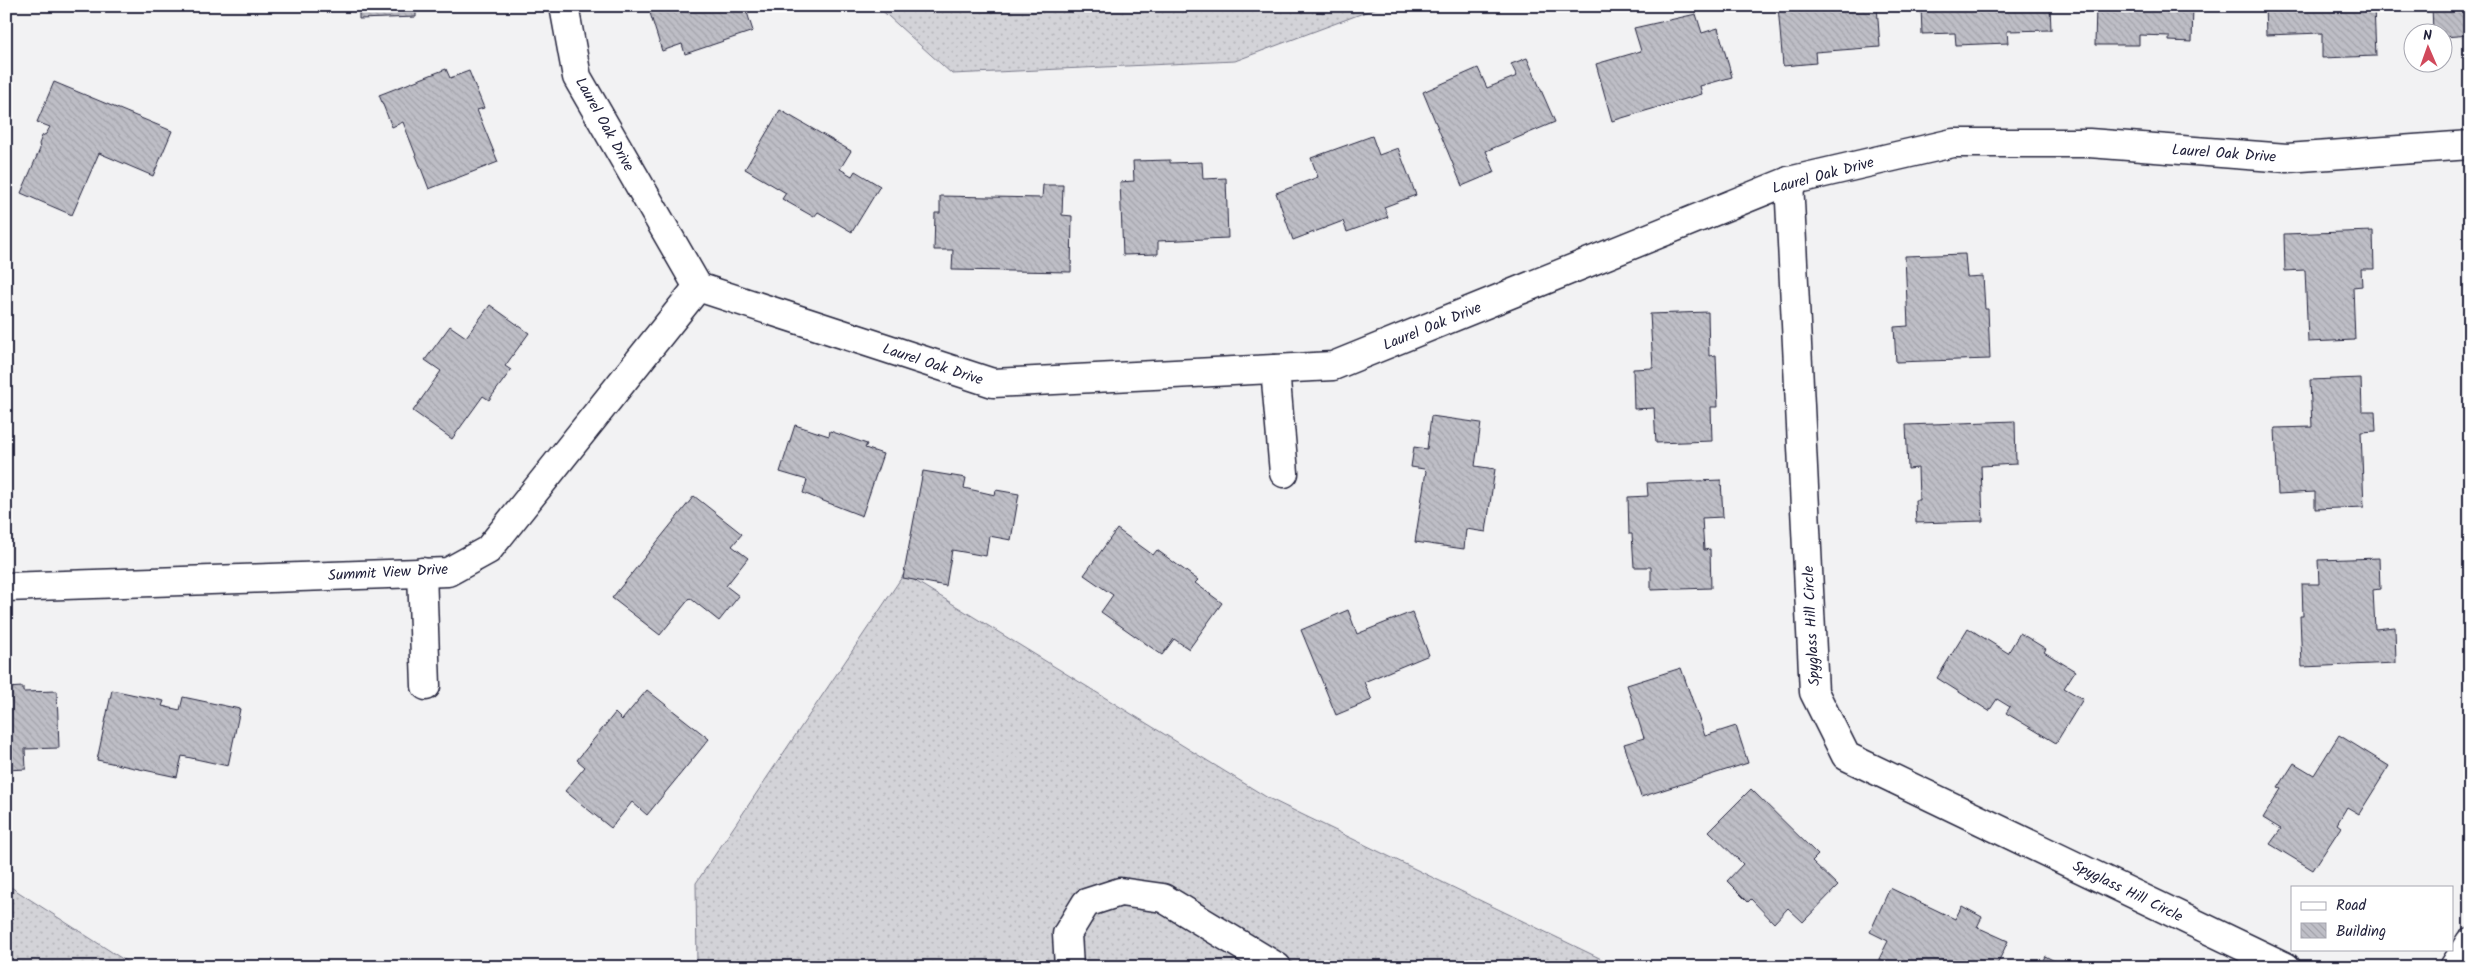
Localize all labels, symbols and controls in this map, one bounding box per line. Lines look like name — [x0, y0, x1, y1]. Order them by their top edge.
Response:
north arrow — [2404, 22, 2454, 72]
text: N — [2423, 25, 2433, 47]
street label: Laurel Oak Drive — [568, 73, 640, 176]
street label: Laurel Oak Drive — [2171, 138, 2277, 170]
street label: Laurel Oak Drive — [1770, 151, 1877, 201]
street label: Laurel Oak Drive — [1379, 296, 1486, 358]
street label: Laurel Oak Drive — [879, 337, 986, 393]
street label: Summit View Drive — [327, 558, 449, 588]
street label: Spyglass Hill Circle — [1797, 565, 1827, 687]
street label: Spyglass Hill Circle — [2068, 855, 2187, 929]
legend — [2291, 886, 2454, 950]
text: Road — [2336, 894, 2367, 918]
text: Building — [2336, 920, 2386, 944]

